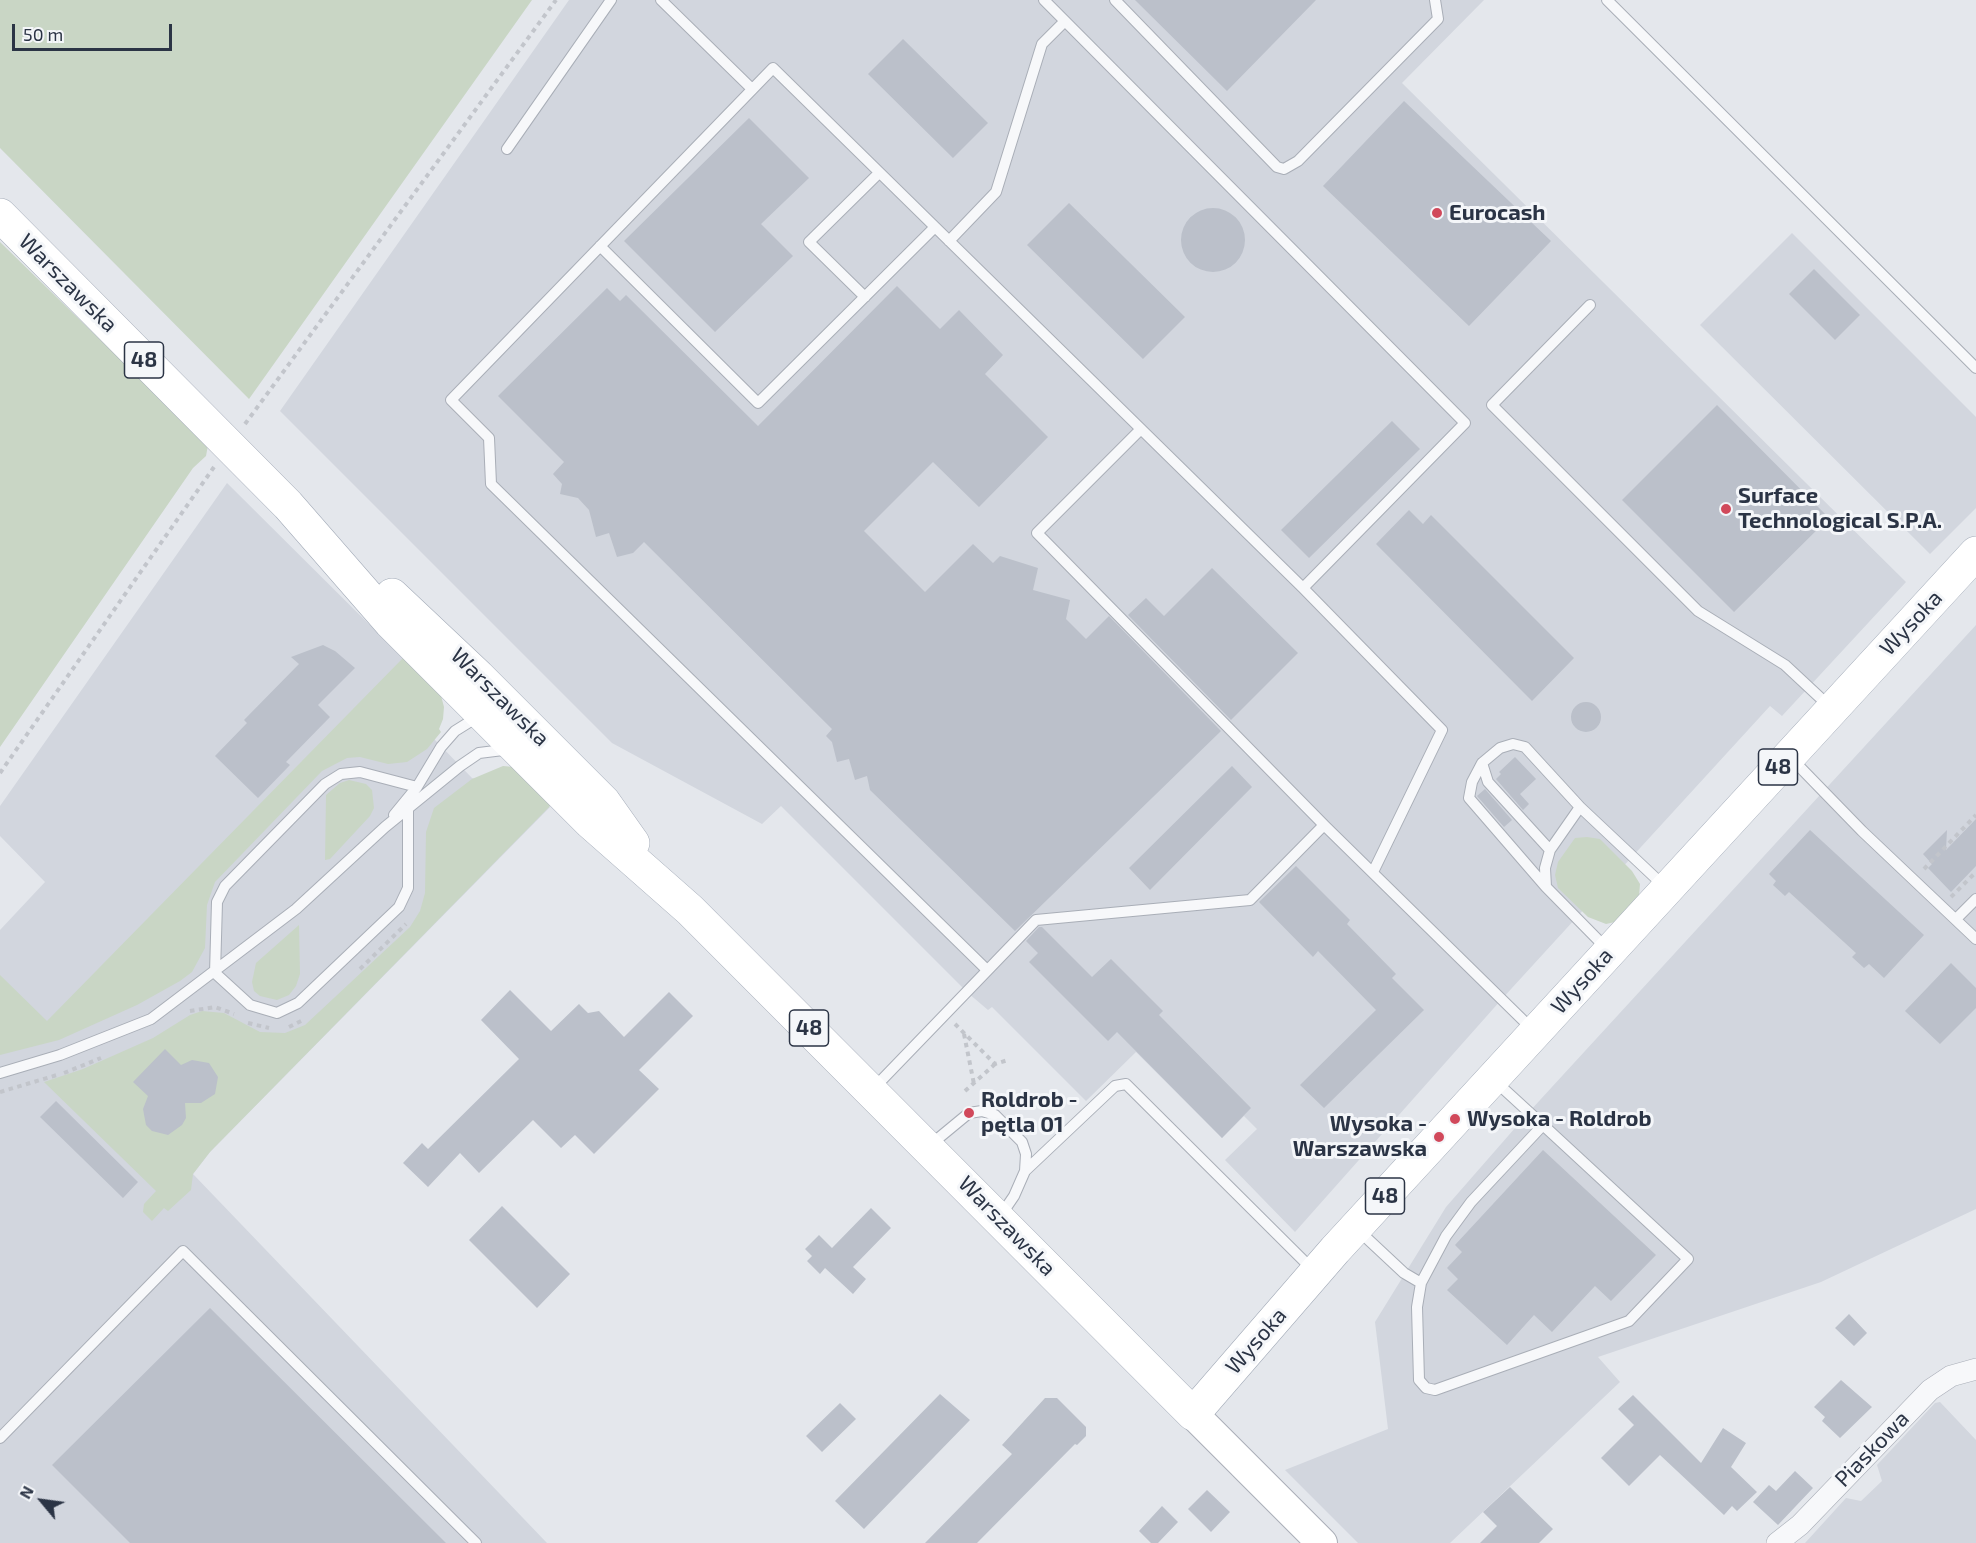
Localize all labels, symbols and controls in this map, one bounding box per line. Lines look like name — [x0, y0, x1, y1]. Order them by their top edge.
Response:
scale bar — [15, 12, 176, 50]
text: 50 m — [23, 23, 63, 45]
place label: Eurocash — [1449, 200, 1546, 226]
marker: Eurocash — [1430, 206, 1444, 220]
street label: Warszawska — [13, 228, 123, 338]
road number: 48 — [124, 342, 164, 378]
place label: Surface Technological S.P.A. — [1738, 483, 1942, 534]
marker: Surface Technological S.P.A. — [1719, 502, 1733, 516]
street label: Wysoka — [1874, 585, 1948, 661]
street label: Warszawska — [445, 642, 555, 752]
road number: 48 — [1758, 749, 1798, 785]
street label: Wysoka — [1546, 943, 1618, 1019]
road number: 48 — [790, 1010, 828, 1046]
place label: Roldrob - pętla 01 — [981, 1087, 1078, 1138]
marker: Roldrob - pętla 01 — [962, 1106, 976, 1120]
place label: Wysoka - Roldrob — [1467, 1106, 1652, 1132]
place label: Wysoka - Warszawska — [1293, 1111, 1427, 1162]
marker: Wysoka - Roldrob — [1448, 1112, 1462, 1126]
marker: Wysoka - Warszawska — [1432, 1130, 1446, 1144]
street label: Warszawska — [953, 1171, 1061, 1281]
road number: 48 — [1366, 1178, 1404, 1214]
street label: Wysoka — [1220, 1302, 1292, 1380]
street label: Piaskowa — [1829, 1406, 1915, 1492]
north arrow — [12, 1471, 72, 1531]
text: N — [15, 1482, 37, 1502]

